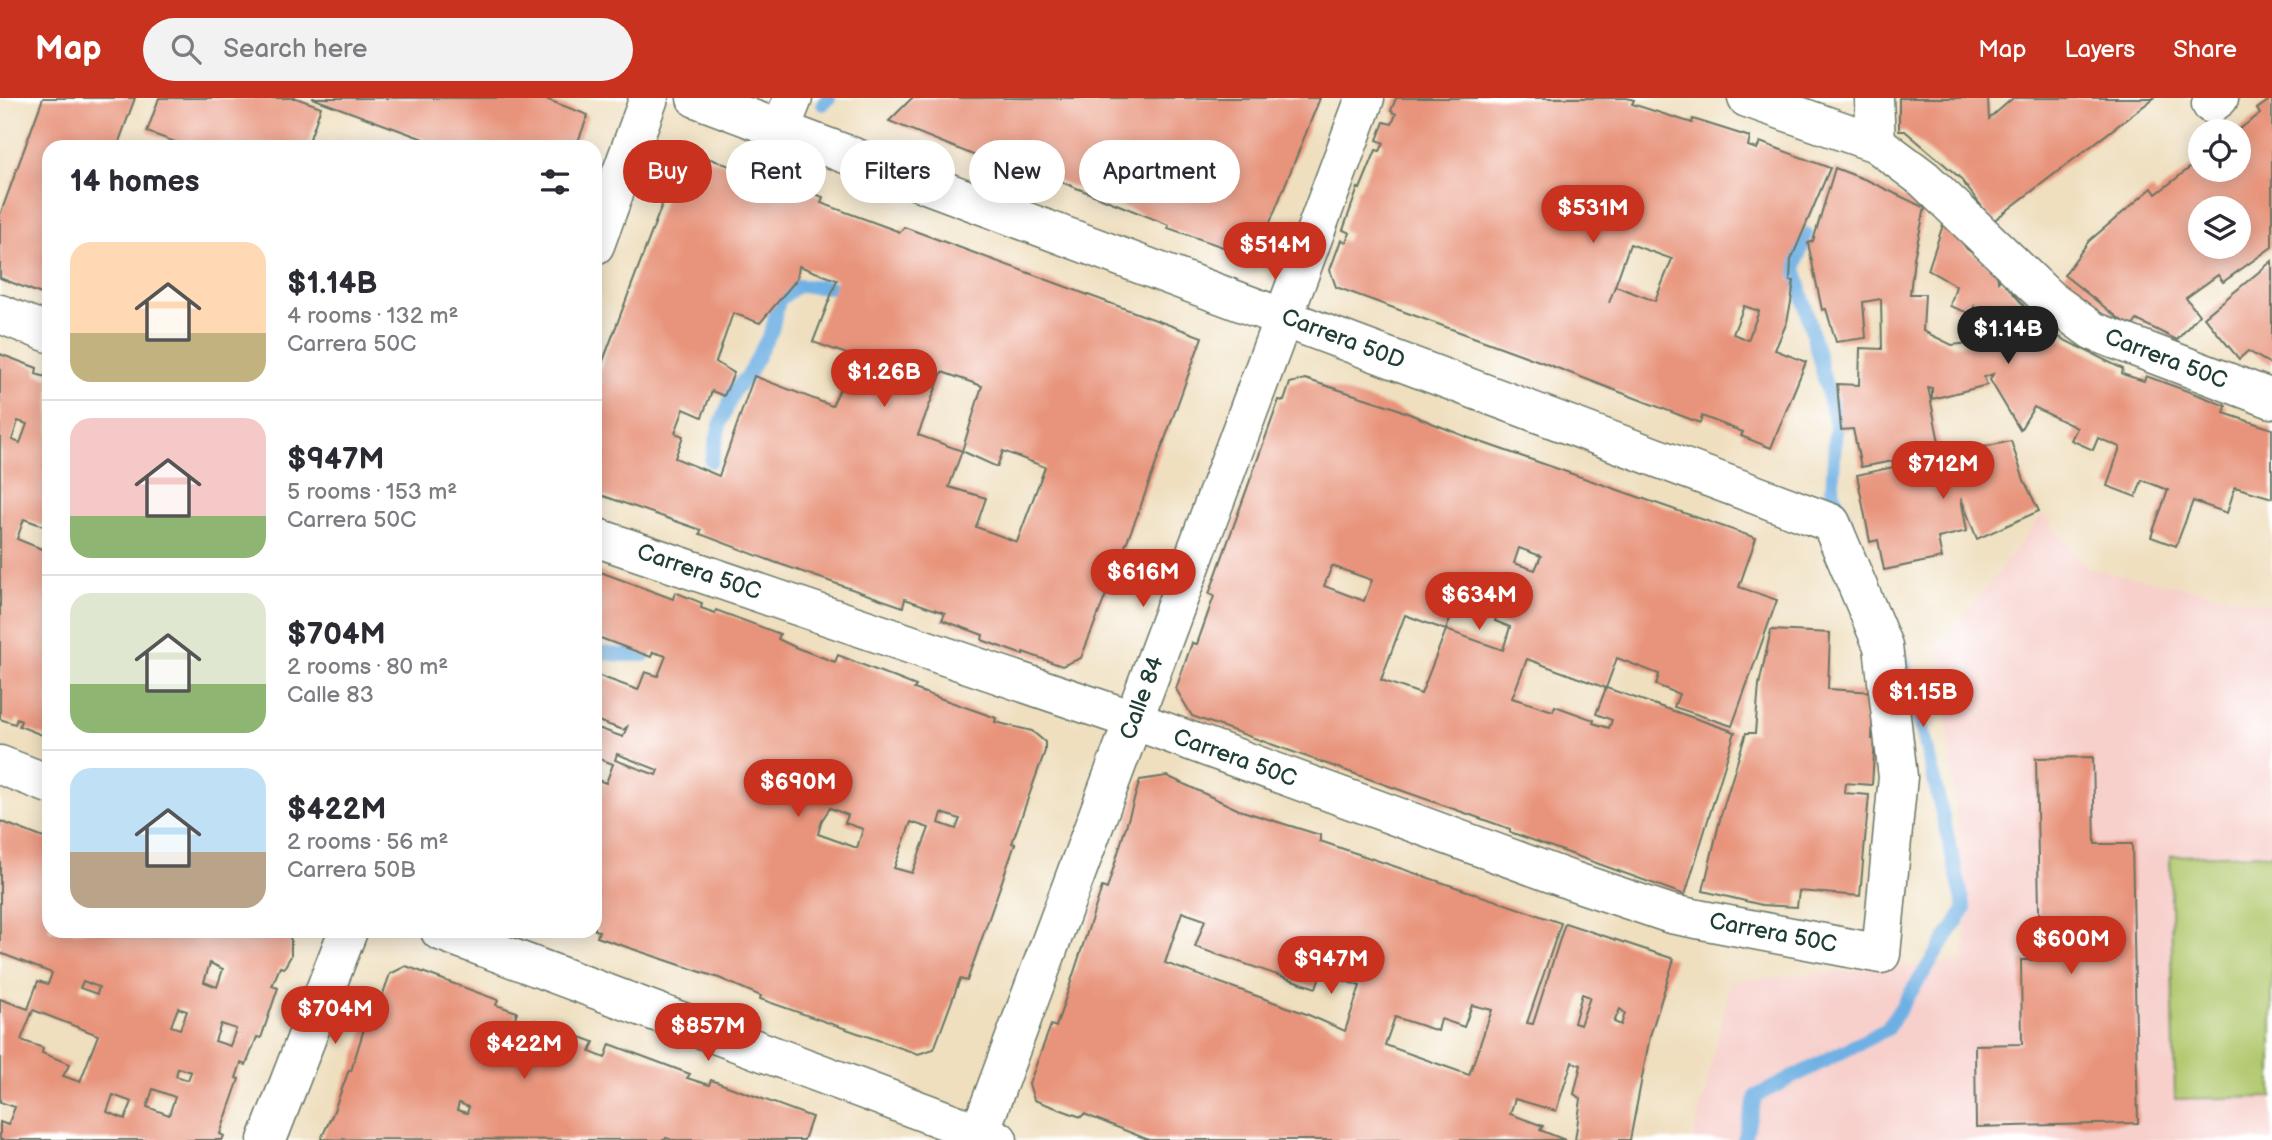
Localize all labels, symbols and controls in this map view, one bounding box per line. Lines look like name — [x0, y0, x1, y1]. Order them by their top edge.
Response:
search box — [143, 18, 633, 81]
text: Map — [35, 29, 101, 69]
icon: search — [167, 30, 205, 68]
text: Search here — [223, 34, 367, 65]
text: Map — [1978, 35, 2026, 64]
text: Layers — [2064, 35, 2135, 64]
text: Share — [2173, 35, 2237, 64]
map controls — [2188, 119, 2251, 259]
button: locate — [2188, 119, 2251, 182]
chip: Buy — [623, 140, 712, 203]
chip: Rent — [726, 140, 826, 203]
chip: Filters — [840, 140, 955, 203]
chip: New — [969, 140, 1065, 203]
chip: Apartment — [1079, 140, 1240, 203]
icon: filters — [536, 163, 574, 201]
text: 14 homes — [70, 164, 199, 200]
pin: $531M — [1544, 186, 1642, 245]
text: $531M — [1557, 194, 1629, 222]
button: layers — [2188, 196, 2251, 259]
pin: $514M — [1226, 222, 1324, 282]
text: $514M — [1239, 231, 1311, 259]
text: $1.14B — [287, 266, 377, 302]
icon: home — [126, 270, 210, 354]
text: 4 rooms · 132 m² — [287, 302, 458, 330]
street label: Carrera 50D — [1277, 303, 1409, 375]
pin: $1.14B — [1951, 306, 2065, 366]
text: $1.14B — [1973, 315, 2043, 343]
street label: Carrera 50C — [2101, 323, 2231, 395]
text: Carrera 50C — [287, 330, 416, 358]
pin: $1.26B — [827, 350, 941, 409]
text: $1.26B — [847, 358, 921, 386]
text: $947M — [287, 442, 384, 478]
pin: $712M — [1894, 442, 1992, 501]
icon: home — [126, 446, 210, 530]
text: $712M — [1907, 450, 1979, 478]
text: 5 rooms · 153 m² — [287, 478, 457, 506]
text: Carrera 50C — [287, 506, 416, 534]
street label: Carrera 50C — [633, 538, 765, 606]
pin: $616M — [1094, 550, 1192, 609]
text: $616M — [1107, 558, 1179, 586]
pin: $634M — [1430, 573, 1528, 632]
text: $634M — [1441, 581, 1517, 609]
text: $704M — [287, 617, 386, 653]
icon: home — [126, 621, 210, 705]
street label: Calle 84 — [1114, 652, 1170, 744]
text: 2 rooms · 80 m² — [287, 653, 448, 681]
pin: $1.15B — [1866, 670, 1980, 729]
text: $1.15B — [1888, 678, 1958, 706]
text: Calle 83 — [287, 681, 374, 709]
street label: Carrera 50C — [1169, 723, 1301, 793]
pin: $690M — [749, 760, 847, 819]
text: $690M — [760, 768, 836, 796]
text: $422M — [287, 792, 386, 828]
icon: home — [126, 796, 210, 880]
text: 2 rooms · 56 m² — [287, 828, 449, 856]
text: Carrera 50B — [287, 856, 416, 884]
street label: Carrera 50C — [1707, 907, 1839, 959]
pin: $600M — [2022, 916, 2120, 976]
text: $600M — [2032, 925, 2110, 953]
pin: $947M — [1282, 936, 1380, 996]
text: $947M — [1294, 945, 1368, 973]
pin: $704M — [286, 986, 384, 1046]
text: $704M — [297, 995, 373, 1023]
pin: $857M — [659, 1004, 757, 1063]
text: $857M — [671, 1012, 745, 1040]
pin: $422M — [475, 1021, 573, 1081]
text: $422M — [486, 1030, 562, 1058]

